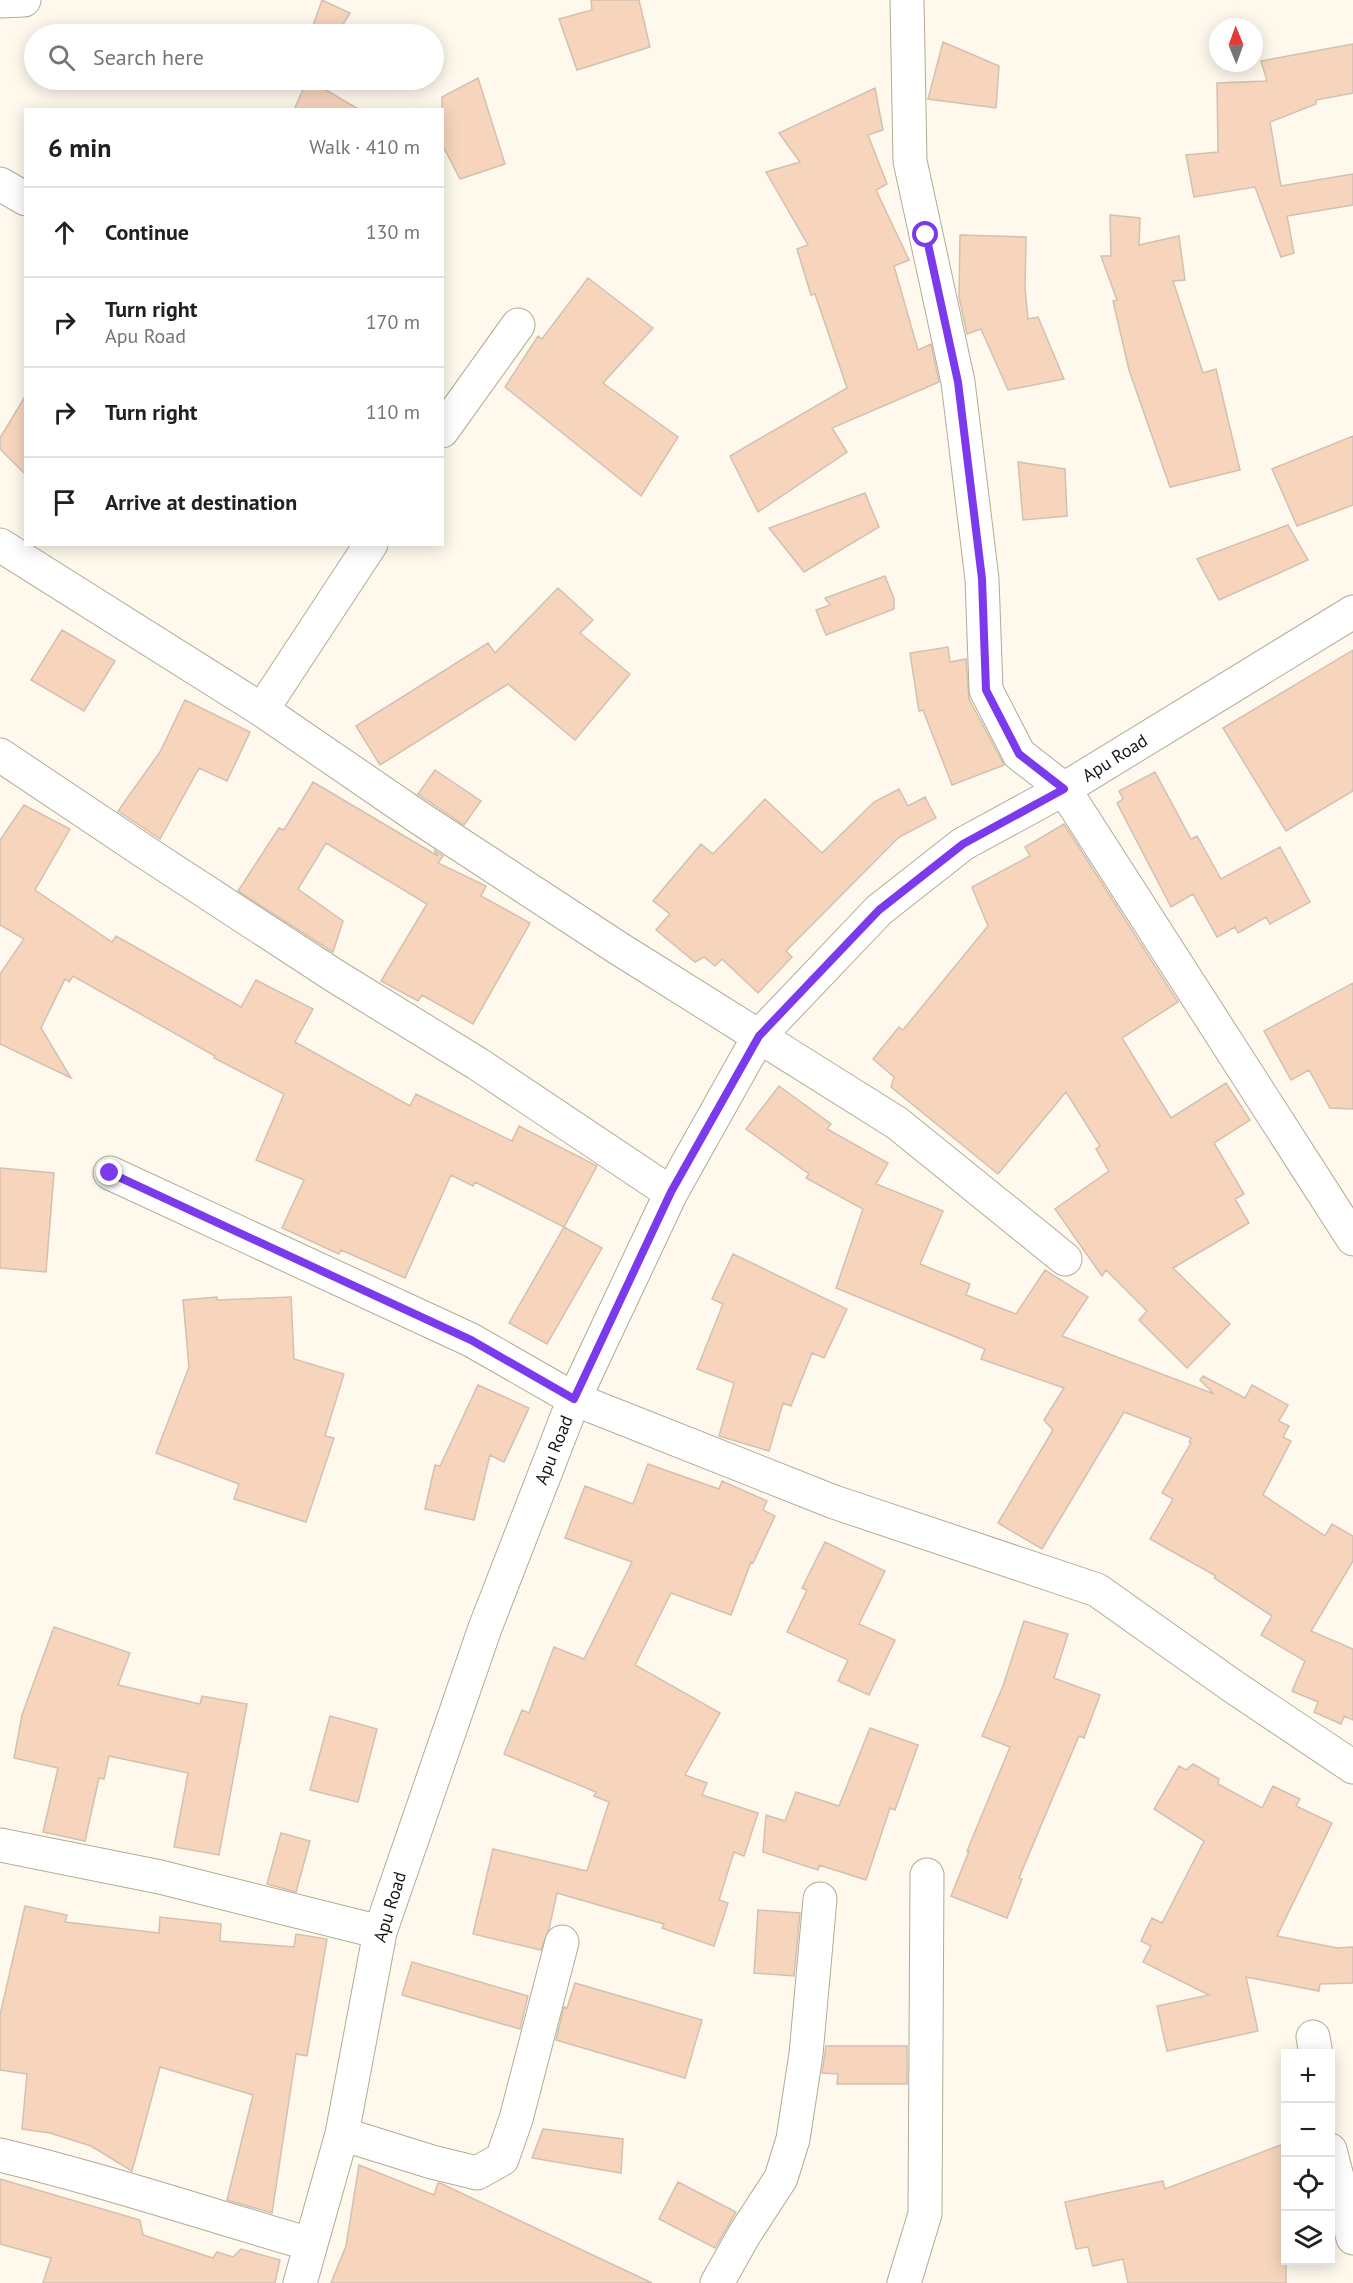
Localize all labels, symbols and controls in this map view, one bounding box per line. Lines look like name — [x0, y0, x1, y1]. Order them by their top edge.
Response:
north arrow — [1209, 18, 1263, 72]
search box — [24, 24, 444, 90]
icon: search — [45, 41, 78, 74]
text: Search here — [93, 43, 204, 71]
text: 6 min — [48, 131, 111, 164]
text: Walk · 410 m — [309, 134, 420, 160]
icon: ahead — [48, 216, 81, 249]
text: Continue — [105, 218, 189, 246]
text: 130 m — [366, 219, 420, 245]
route start — [912, 221, 938, 247]
text: Turn right — [105, 295, 197, 323]
icon: right — [48, 306, 81, 339]
text: 170 m — [366, 309, 420, 335]
text: Apu Road — [105, 323, 186, 349]
icon: right — [48, 396, 81, 429]
text: Turn right — [105, 398, 197, 426]
text: 110 m — [366, 399, 420, 425]
icon: arrive — [48, 486, 81, 519]
text: Arrive at destination — [105, 488, 297, 516]
street label: Apu Road — [1078, 729, 1152, 787]
route end — [96, 1159, 122, 1185]
street label: Apu Road — [529, 1412, 578, 1488]
street label: Apu Road — [368, 1869, 411, 1945]
map controls — [1281, 2049, 1335, 2265]
button: + — [1281, 2049, 1335, 2103]
button: − — [1281, 2103, 1335, 2157]
button: locate — [1281, 2157, 1335, 2211]
button: layers — [1281, 2211, 1335, 2265]

